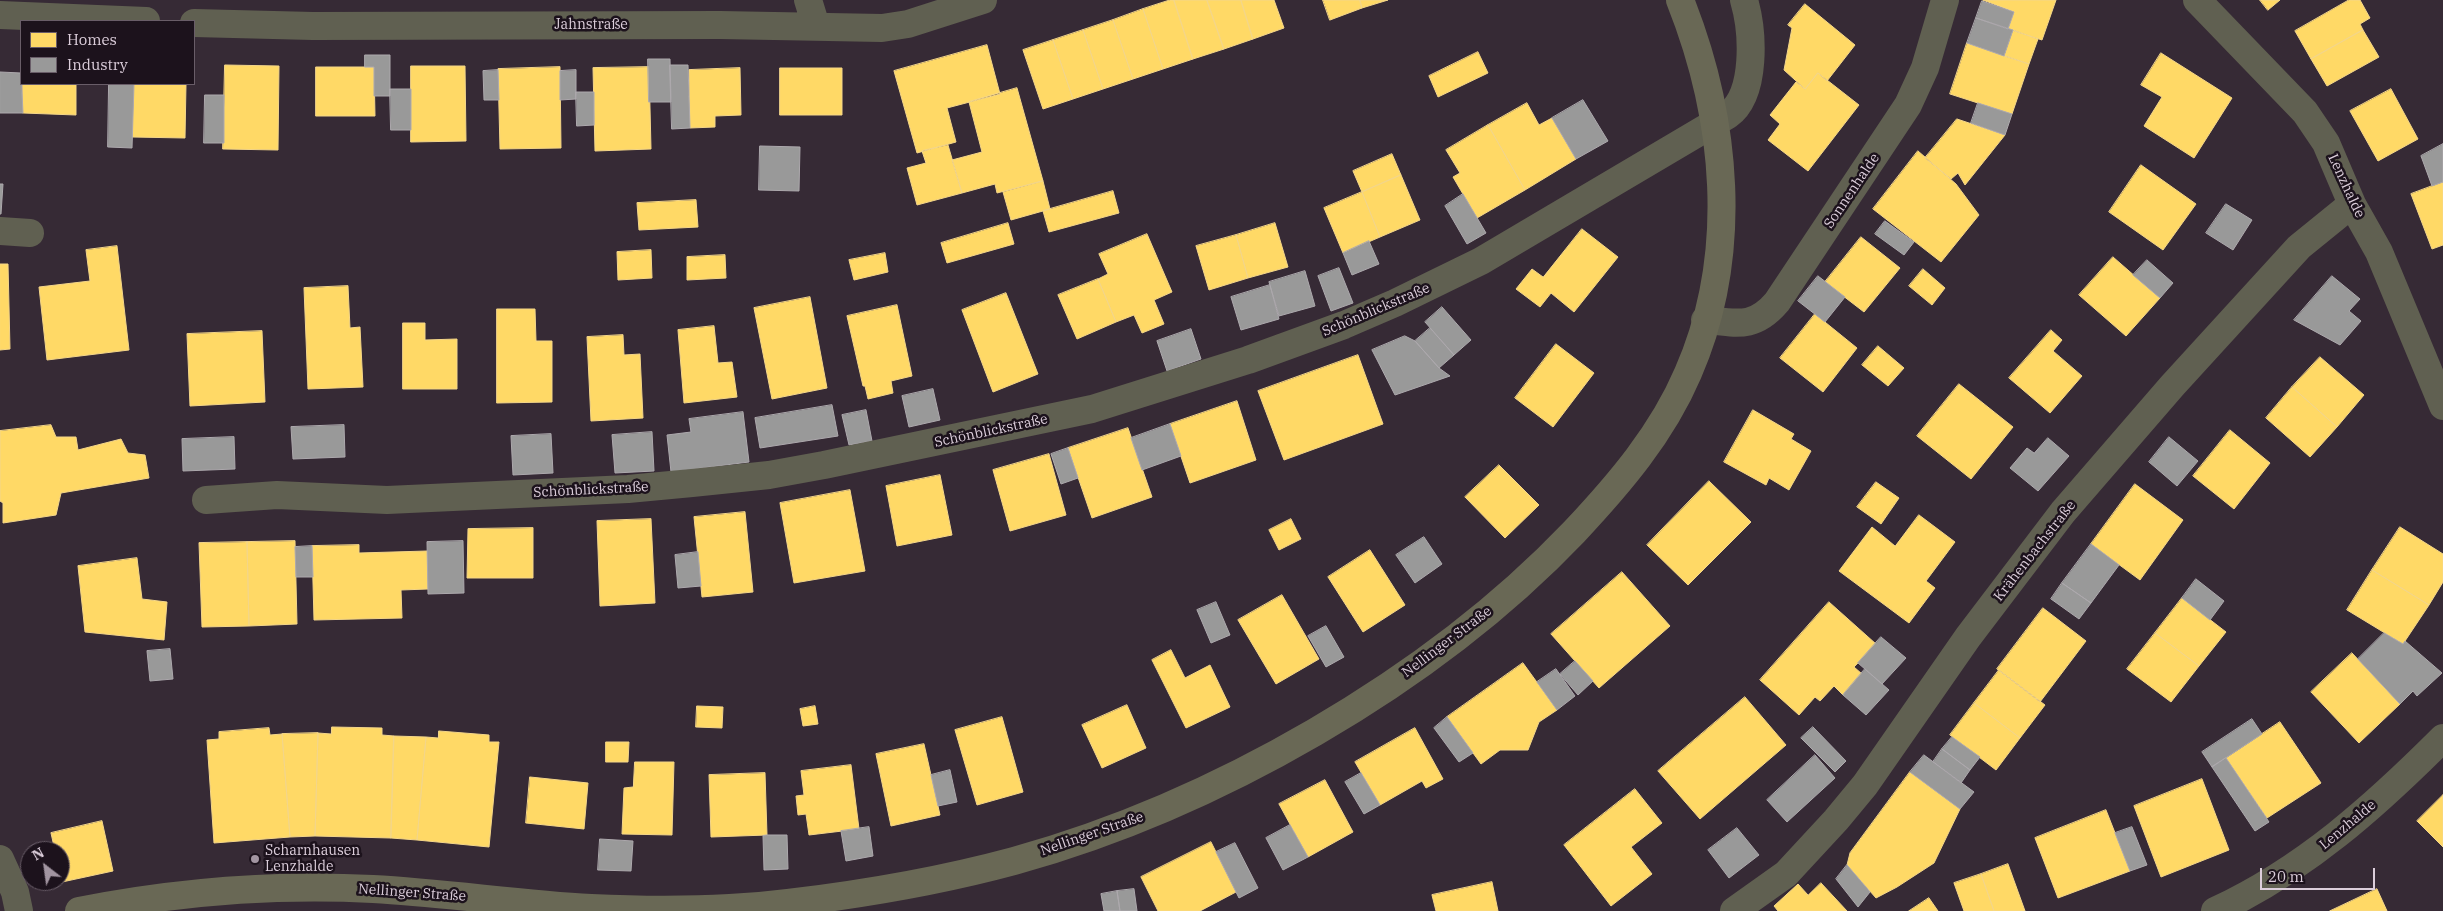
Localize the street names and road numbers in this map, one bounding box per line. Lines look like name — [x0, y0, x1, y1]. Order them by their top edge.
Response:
street label: Jahnstraße — [554, 17, 628, 33]
street label: Sonnenhalde — [1821, 150, 1883, 232]
street label: Lenzhalde — [2324, 151, 2368, 221]
street label: Schönblickstraße — [1320, 280, 1432, 340]
street label: Schönblickstraße — [933, 411, 1049, 451]
street label: Schönblickstraße — [533, 479, 649, 501]
street label: Krähenbachstraße — [1991, 497, 2079, 605]
street label: Nellinger Straße — [1399, 603, 1495, 681]
street label: Lenzhalde — [2316, 797, 2380, 853]
street label: Nellinger Straße — [1038, 808, 1146, 860]
street label: Nellinger Straße — [358, 881, 466, 905]

